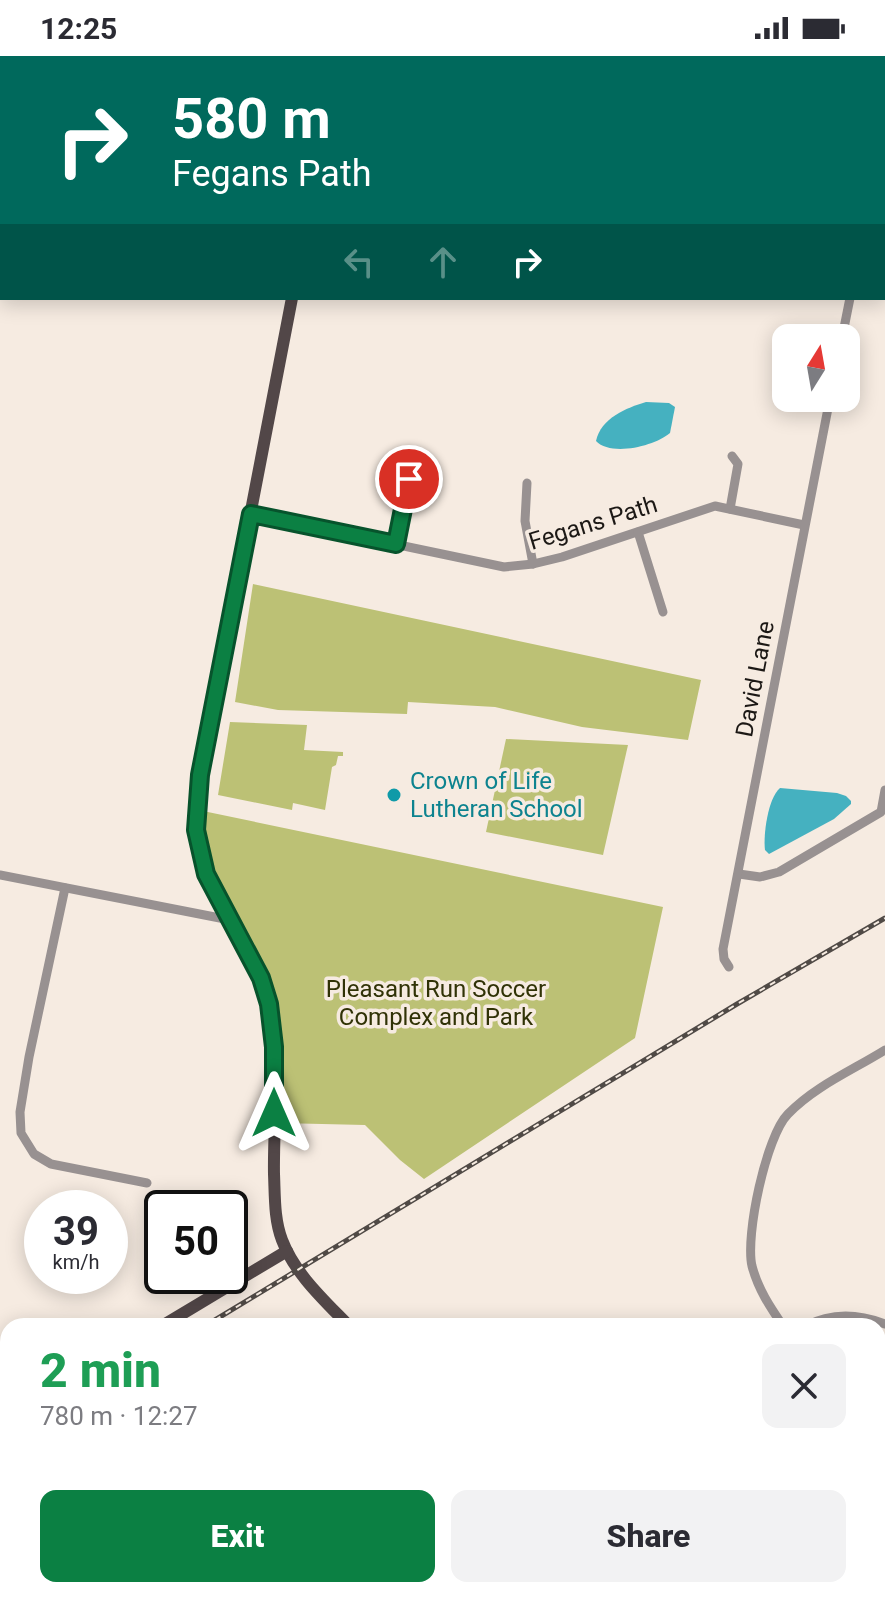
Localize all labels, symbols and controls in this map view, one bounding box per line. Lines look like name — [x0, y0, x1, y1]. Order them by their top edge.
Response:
text: 12:25 — [40, 11, 117, 46]
text: 580 m — [172, 86, 331, 152]
icon: right — [40, 88, 144, 192]
text: Fegans Path — [172, 153, 372, 195]
icon: left — [337, 240, 381, 284]
icon: ahead — [421, 240, 465, 284]
icon: right — [505, 240, 549, 284]
north arrow — [772, 324, 860, 412]
map controls — [772, 324, 860, 412]
pin — [375, 445, 443, 513]
icon: arrive — [387, 457, 431, 501]
street label: Fegans Path — [525, 490, 661, 556]
street label: David Lane — [730, 619, 780, 739]
place label: Crown of Life Lutheran School — [410, 767, 583, 823]
marker: Crown of Life Lutheran School — [385, 786, 403, 804]
park label: Pleasant Run Soccer Complex and Park — [326, 975, 546, 1031]
position arrow — [232, 1071, 316, 1155]
speed limit sign: 50 — [144, 1190, 248, 1294]
text: 39 — [53, 1208, 99, 1255]
text: km/h — [53, 1250, 99, 1274]
text: 2 min — [40, 1342, 161, 1399]
button: close — [762, 1344, 846, 1428]
text: 780 m · 12:27 — [40, 1401, 198, 1431]
button: Exit — [40, 1490, 435, 1582]
button: Share — [451, 1490, 846, 1582]

